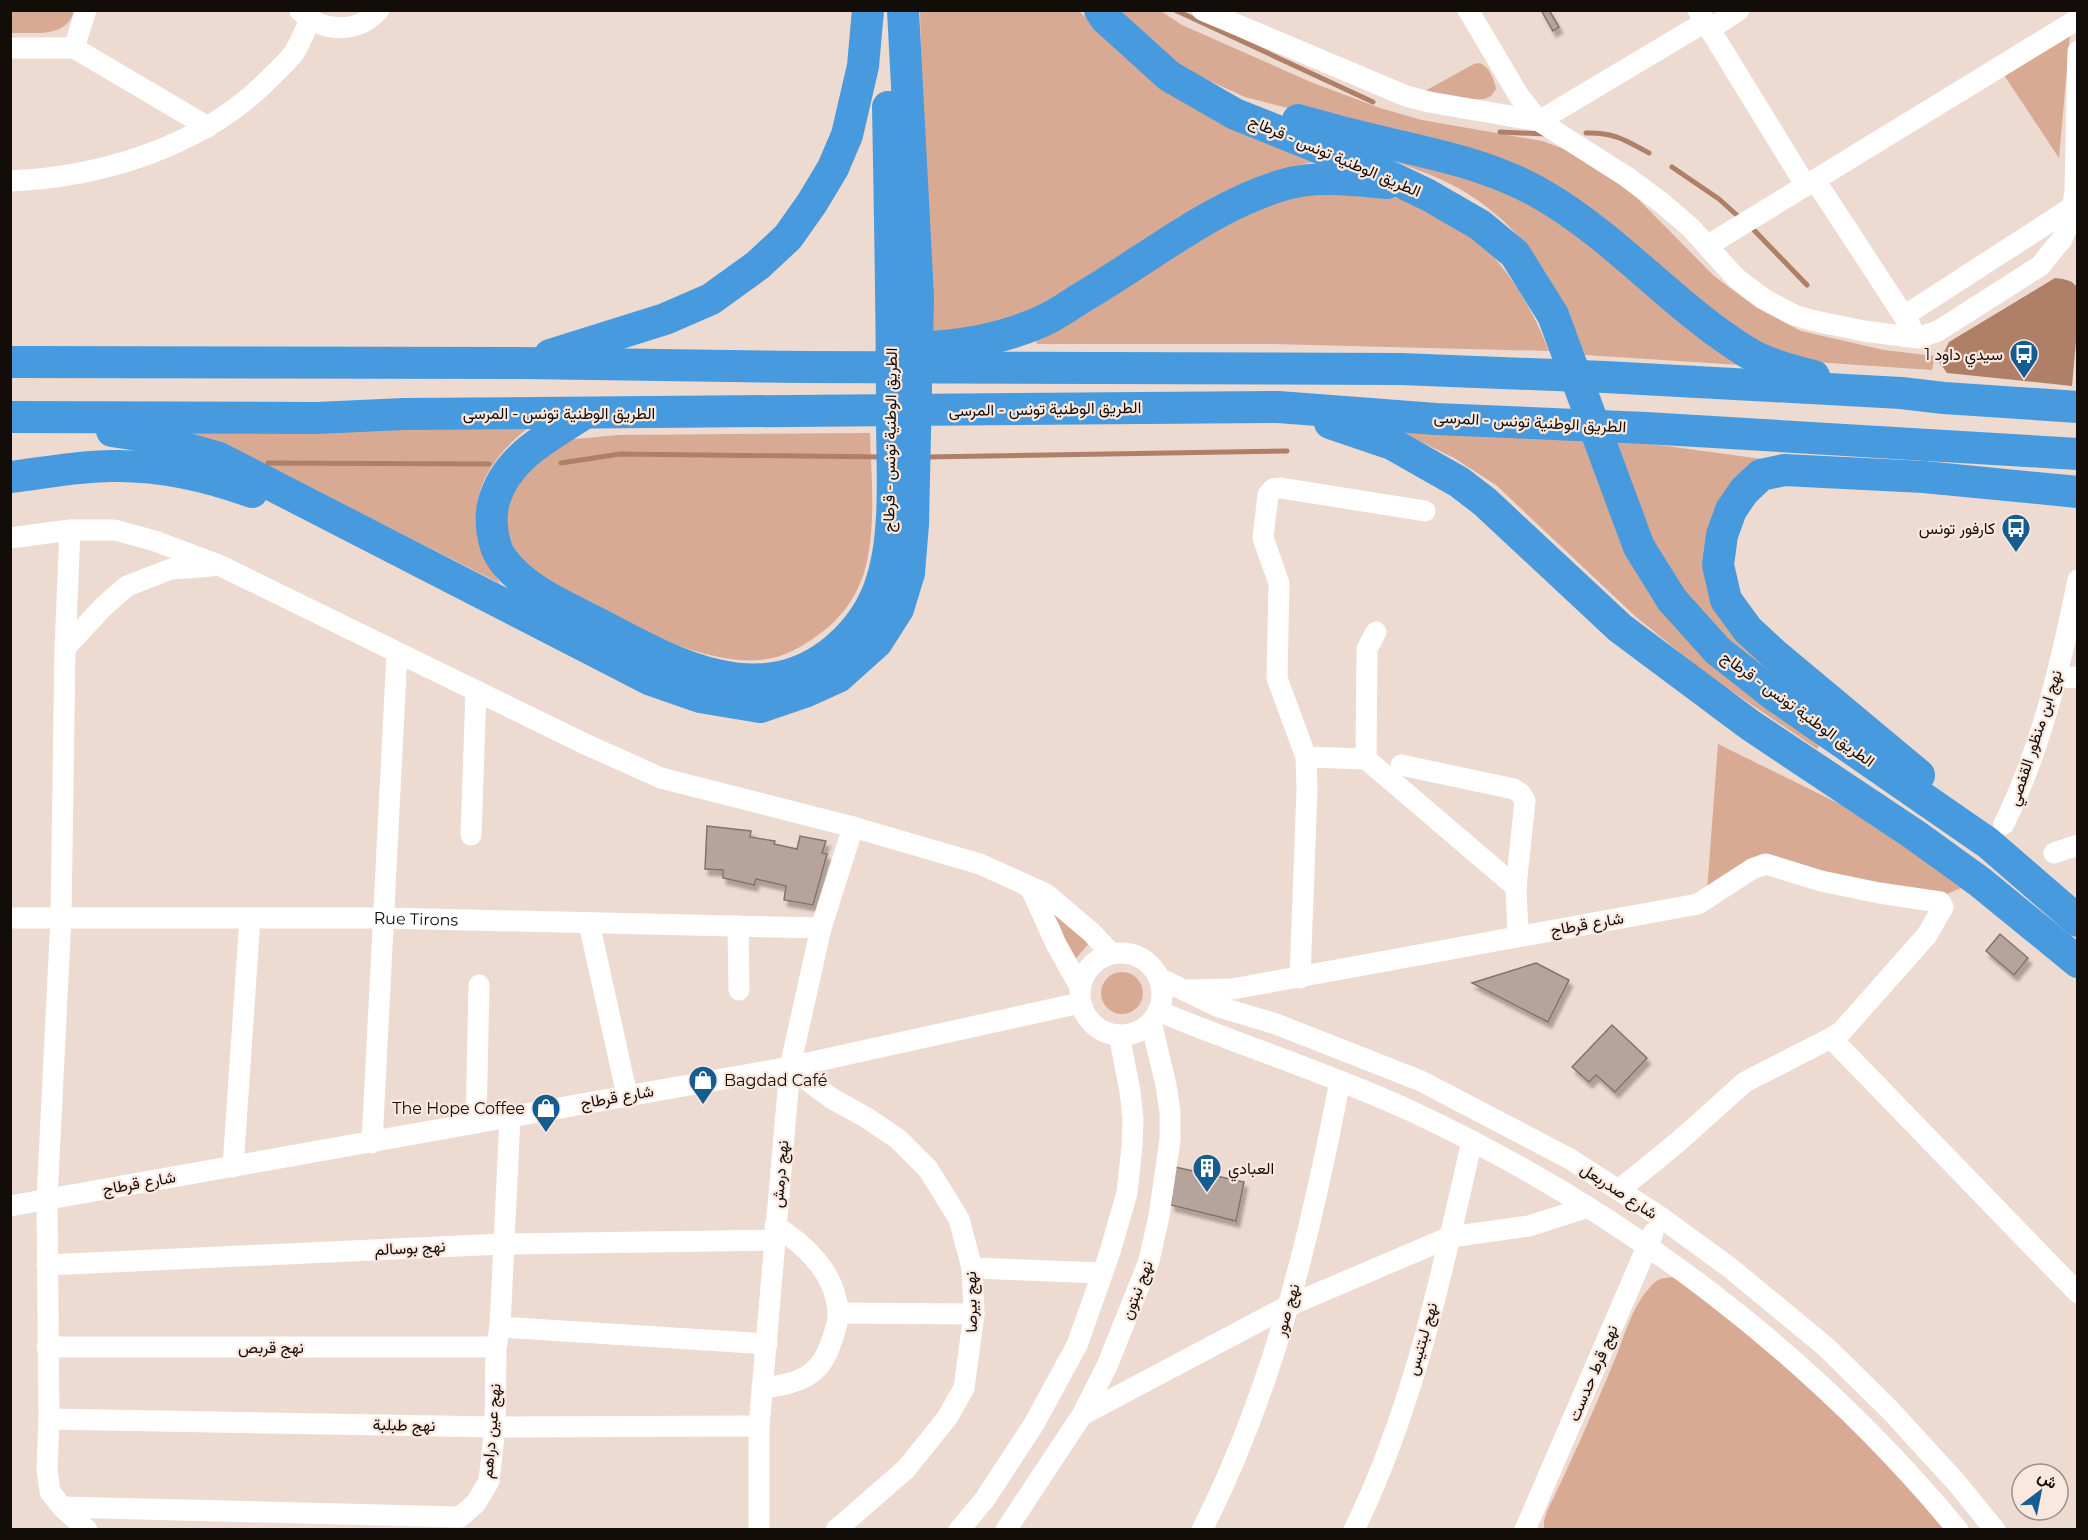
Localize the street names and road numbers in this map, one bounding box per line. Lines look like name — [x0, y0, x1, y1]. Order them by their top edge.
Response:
street label: الطريق الوطنية تونس - قرطاج — [1245, 111, 1424, 203]
street label: الطريق الوطنية تونس - قرطاج — [879, 347, 903, 533]
street label: الطريق الوطنية تونس - المرسى — [949, 398, 1141, 421]
street label: الطريق الوطنية تونس - المرسى — [463, 404, 655, 424]
street label: الطريق الوطنية تونس - المرسى — [1433, 407, 1627, 438]
street label: الطريق الوطنية تونس - قرطاج — [1716, 647, 1878, 773]
street label: نهج ابن منظور القفصي — [2004, 668, 2070, 810]
street label: شارع قرطاج — [1549, 908, 1625, 942]
street label: Rue Tirons — [374, 909, 459, 929]
street label: شارع قرطاج — [579, 1081, 655, 1115]
street label: نهج درمش — [768, 1139, 794, 1209]
street label: شارع صدربعل — [1576, 1159, 1661, 1225]
street label: شارع قرطاج — [101, 1167, 177, 1201]
street label: نهج بوسالم — [374, 1237, 446, 1261]
street label: نهج نبتون — [1117, 1258, 1159, 1323]
street label: نهج بيرصا — [961, 1271, 983, 1333]
street label: نهج صور — [1270, 1282, 1305, 1340]
street label: نهج لبتنيس — [1403, 1300, 1443, 1378]
street label: نهج قرط حدست — [1564, 1322, 1624, 1425]
street label: نهج قربص — [238, 1338, 304, 1359]
street label: نهج عين دراهم — [477, 1383, 507, 1479]
street label: نهج طبلبة — [372, 1415, 435, 1437]

